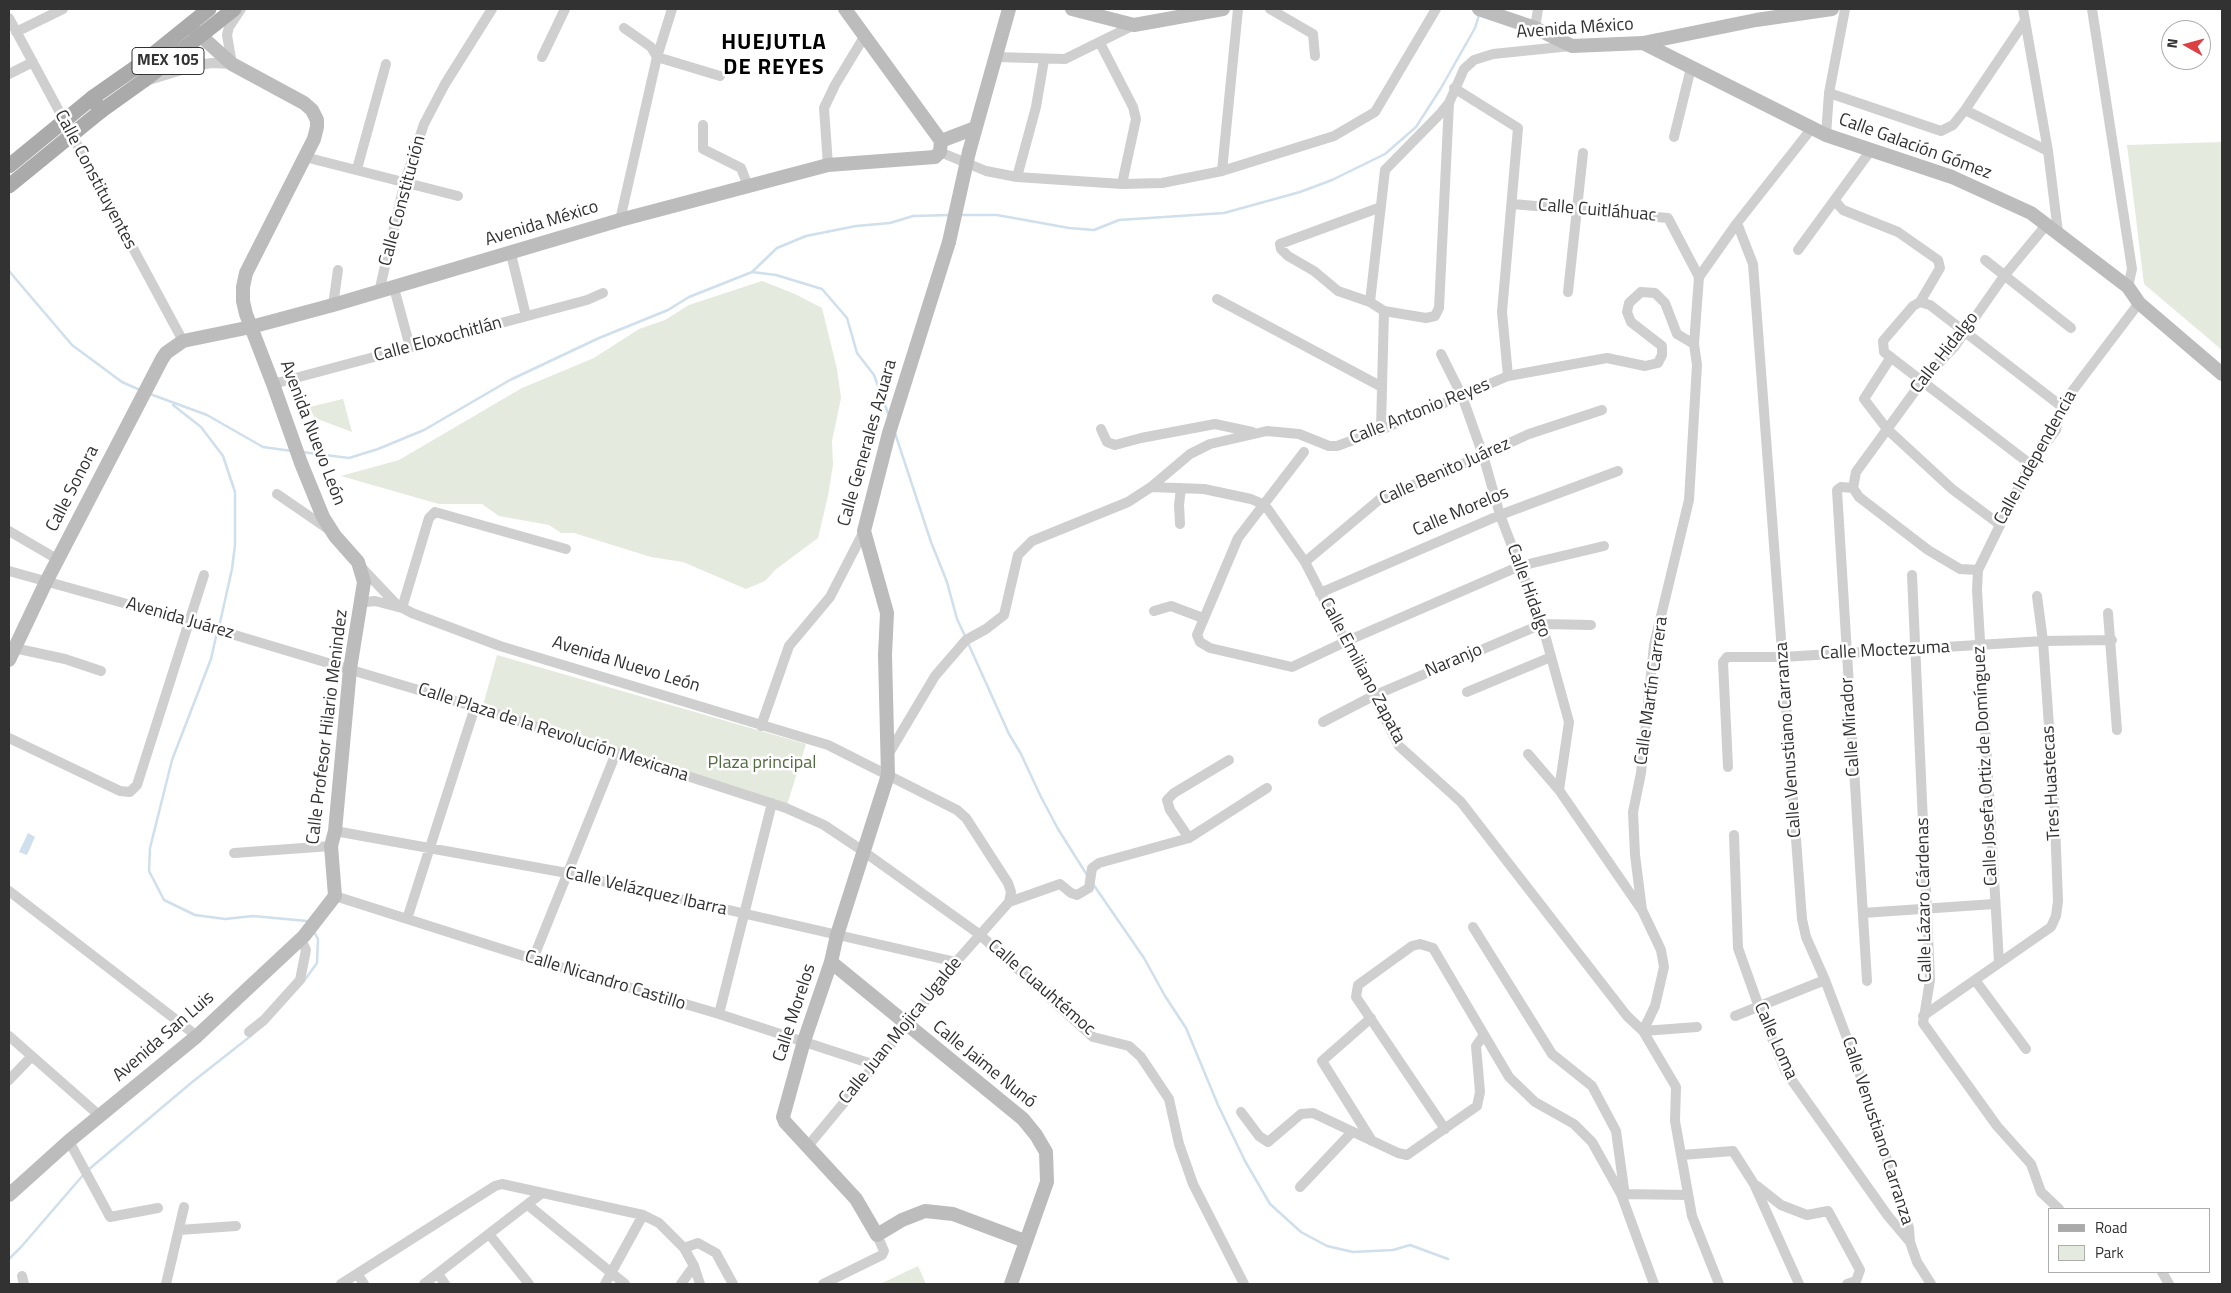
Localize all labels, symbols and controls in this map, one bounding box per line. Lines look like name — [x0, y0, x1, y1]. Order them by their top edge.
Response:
street label: Avenida México — [1516, 14, 1634, 44]
north arrow — [2161, 20, 2211, 70]
district label: HUEJUTLA DE REYES — [720, 31, 828, 82]
text: N — [2161, 37, 2183, 49]
road number: MEX 105 — [132, 48, 204, 74]
street label: Calle Constituyentes — [49, 107, 141, 253]
street label: Calle Galación Gómez — [1836, 109, 1994, 185]
street label: Calle Constitución — [375, 133, 431, 269]
street label: Calle Cuitláhuac — [1537, 195, 1657, 227]
street label: Avenida México — [483, 196, 601, 252]
street label: Calle Hidalgo — [1906, 308, 1984, 398]
street label: Calle Eloxochitlán — [372, 313, 504, 367]
street label: Avenida Nuevo León — [274, 357, 350, 509]
street label: Calle Generales Azuara — [834, 357, 902, 529]
street label: Calle Antonio Reyes — [1347, 374, 1493, 450]
street label: Calle Independencia — [1990, 387, 2082, 529]
street label: Calle Benito Juárez — [1376, 433, 1514, 511]
street label: Calle Sonora — [42, 442, 104, 536]
street label: Calle Morelos — [1410, 482, 1512, 542]
street label: Calle Hidalgo — [1501, 541, 1555, 641]
street label: Avenida Juárez — [124, 593, 236, 645]
street label: Calle Emiliano Zapata — [1314, 594, 1410, 748]
street label: Calle Profesor Hilario Menindez — [303, 608, 353, 846]
street label: Calle Martín Carrera — [1631, 615, 1673, 767]
street label: Avenida Nuevo León — [549, 632, 703, 698]
street label: Calle Moctezuma — [1820, 637, 1950, 665]
street label: Naranjo — [1422, 639, 1486, 683]
street label: Calle Venustiano Carranza — [1771, 641, 1807, 839]
street label: Calle Josefa Ortiz de Domínguez — [1969, 646, 2003, 886]
street label: Calle Mirador — [1837, 676, 1865, 778]
street label: Calle Plaza de la Revolución Mexicana — [415, 679, 691, 787]
street label: Tres Huastecas — [2038, 725, 2066, 841]
park label: Plaza principal — [708, 753, 816, 775]
street label: Calle Lázaro Cárdenas — [1913, 817, 1937, 983]
street label: Calle Velázquez Ibarra — [563, 863, 729, 921]
street label: Calle Cuauhtémoc — [983, 935, 1099, 1041]
street label: Calle Nicandro Castillo — [522, 946, 688, 1016]
street label: Calle Juan Mojica Ugalde — [835, 953, 967, 1109]
street label: Calle Morelos — [769, 961, 821, 1065]
street label: Avenida San Luis — [109, 987, 219, 1087]
street label: Calle Loma — [1748, 999, 1802, 1083]
street label: Calle Jaime Nunó — [928, 1017, 1040, 1113]
street label: Calle Venustiano Carranza — [1836, 1034, 1918, 1228]
legend — [2048, 1208, 2211, 1273]
text: Road — [2095, 1216, 2127, 1239]
text: Park — [2095, 1241, 2124, 1264]

